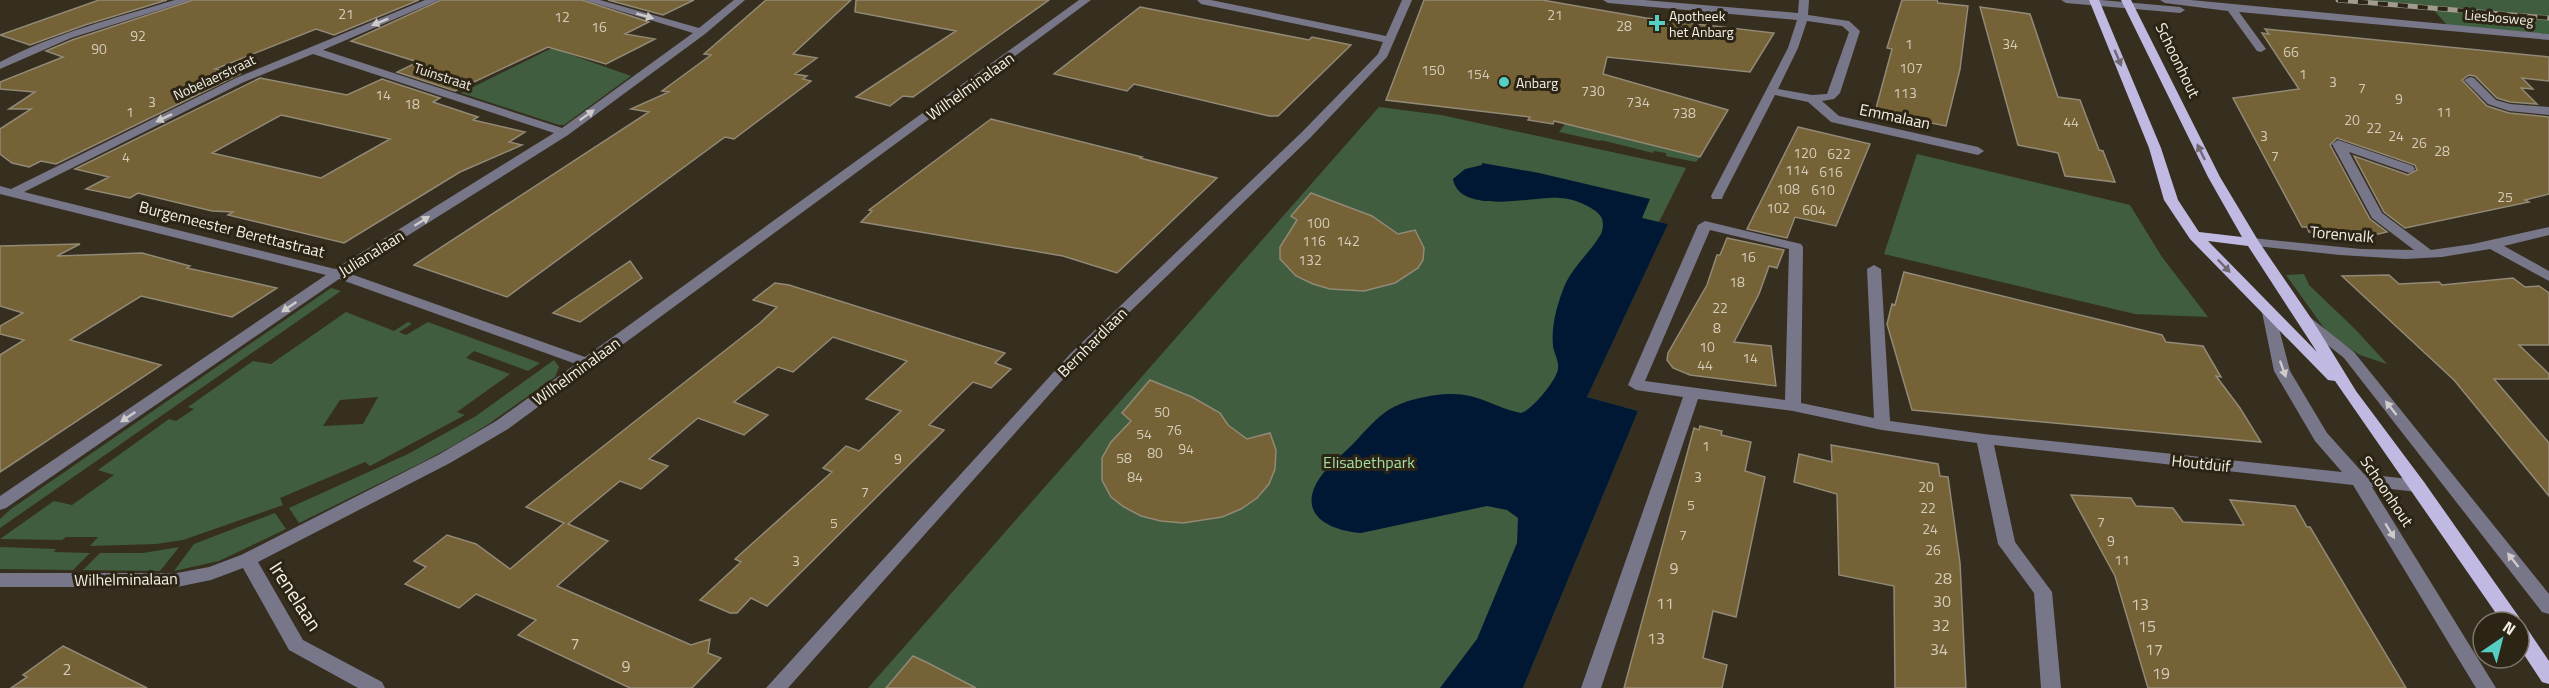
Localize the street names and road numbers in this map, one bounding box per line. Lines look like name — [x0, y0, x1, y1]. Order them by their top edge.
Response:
street label: Liesbosweg — [2463, 4, 2535, 30]
street label: Schoonhout — [2149, 18, 2207, 102]
street label: Wilhelminalaan — [921, 46, 1019, 126]
street label: Nobelaerstraat — [169, 49, 259, 105]
street label: Tuinstraat — [412, 57, 475, 95]
street label: Emmalaan — [1857, 97, 1933, 135]
street label: Burgemeester Berettastraat — [137, 194, 328, 264]
street label: Torenvalk — [2309, 219, 2375, 249]
street label: Julianalaan — [334, 223, 408, 283]
street label: Bernhardlaan — [1051, 301, 1133, 383]
street label: Wilhelminalaan — [527, 331, 625, 411]
street label: Houtduif — [2170, 448, 2232, 478]
street label: Schoonhout — [2354, 451, 2420, 532]
street label: Irenelaan — [262, 555, 330, 637]
street label: Wilhelminalaan — [74, 566, 178, 592]

